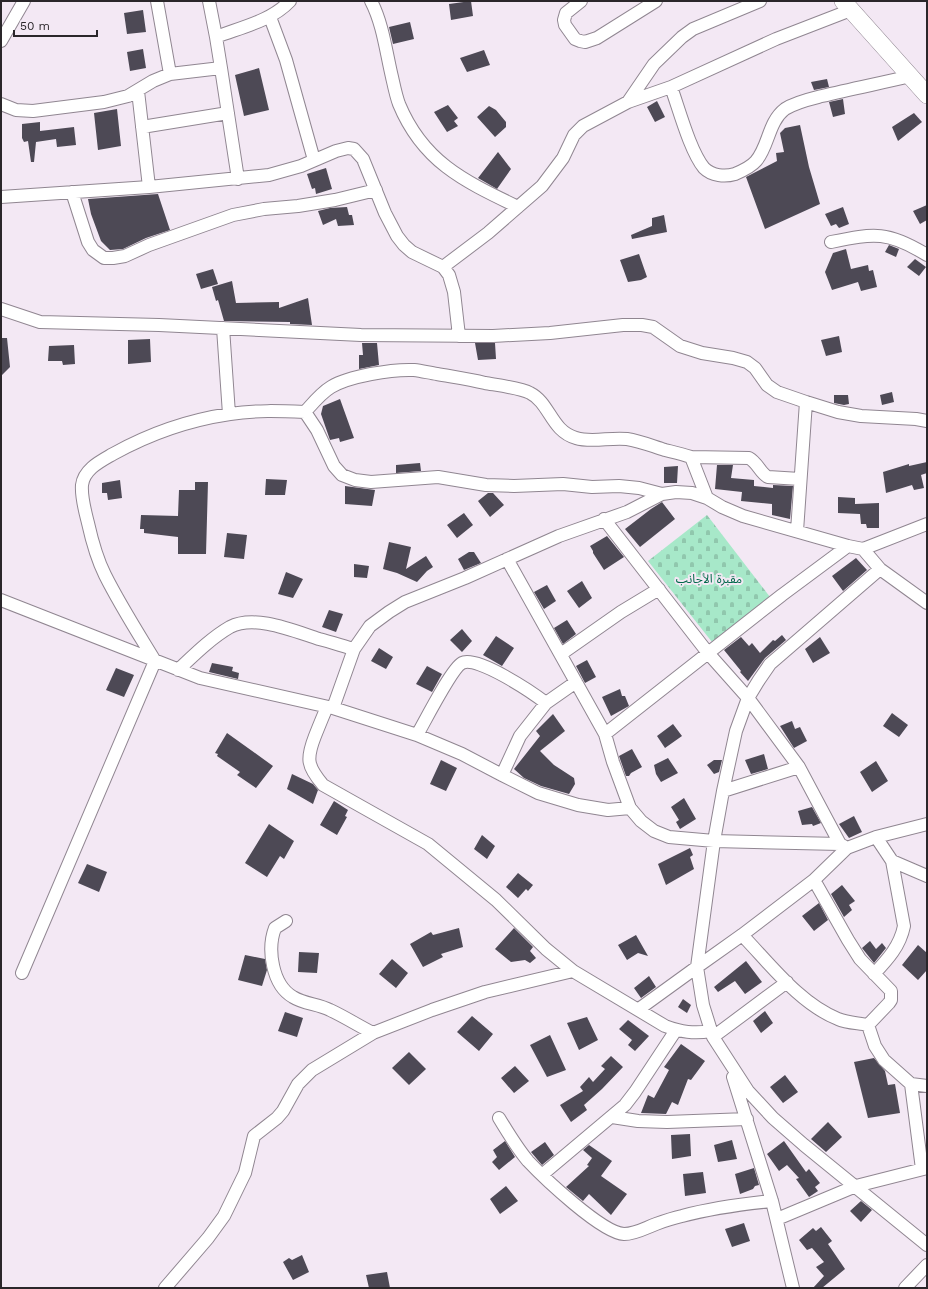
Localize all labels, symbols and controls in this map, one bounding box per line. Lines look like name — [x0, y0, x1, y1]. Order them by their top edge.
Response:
scale bar — [14, 12, 97, 38]
text: 50 m — [20, 19, 50, 33]
park label: مقبرة الأجانب — [676, 572, 742, 586]

